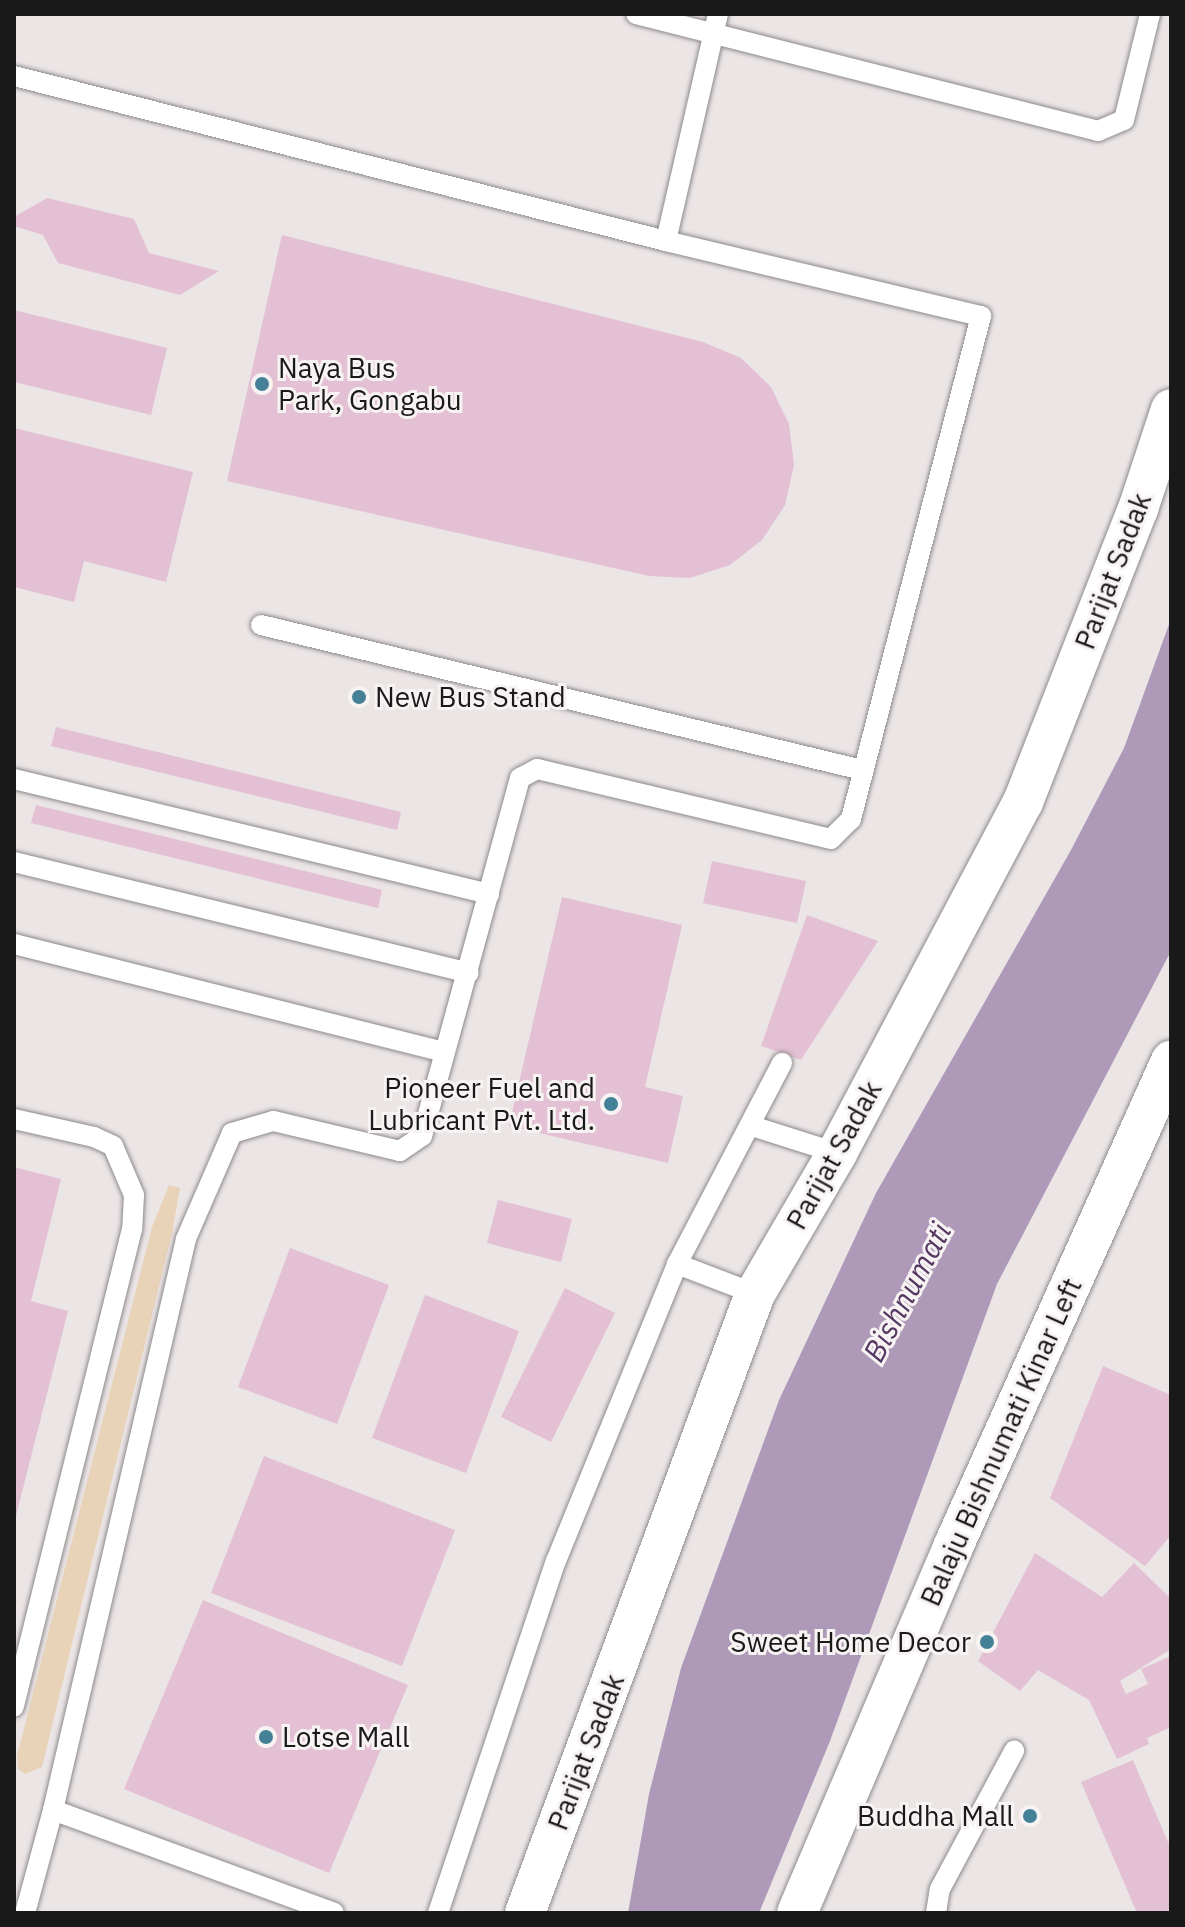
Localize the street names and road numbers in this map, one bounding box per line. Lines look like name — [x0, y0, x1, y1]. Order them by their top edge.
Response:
street label: Parijat Sadak — [1068, 488, 1158, 654]
street label: Parijat Sadak — [779, 1075, 889, 1235]
street label: Balaju Bishnumati Kinar Left — [913, 1273, 1089, 1611]
street label: Parijat Sadak — [541, 1669, 631, 1835]

